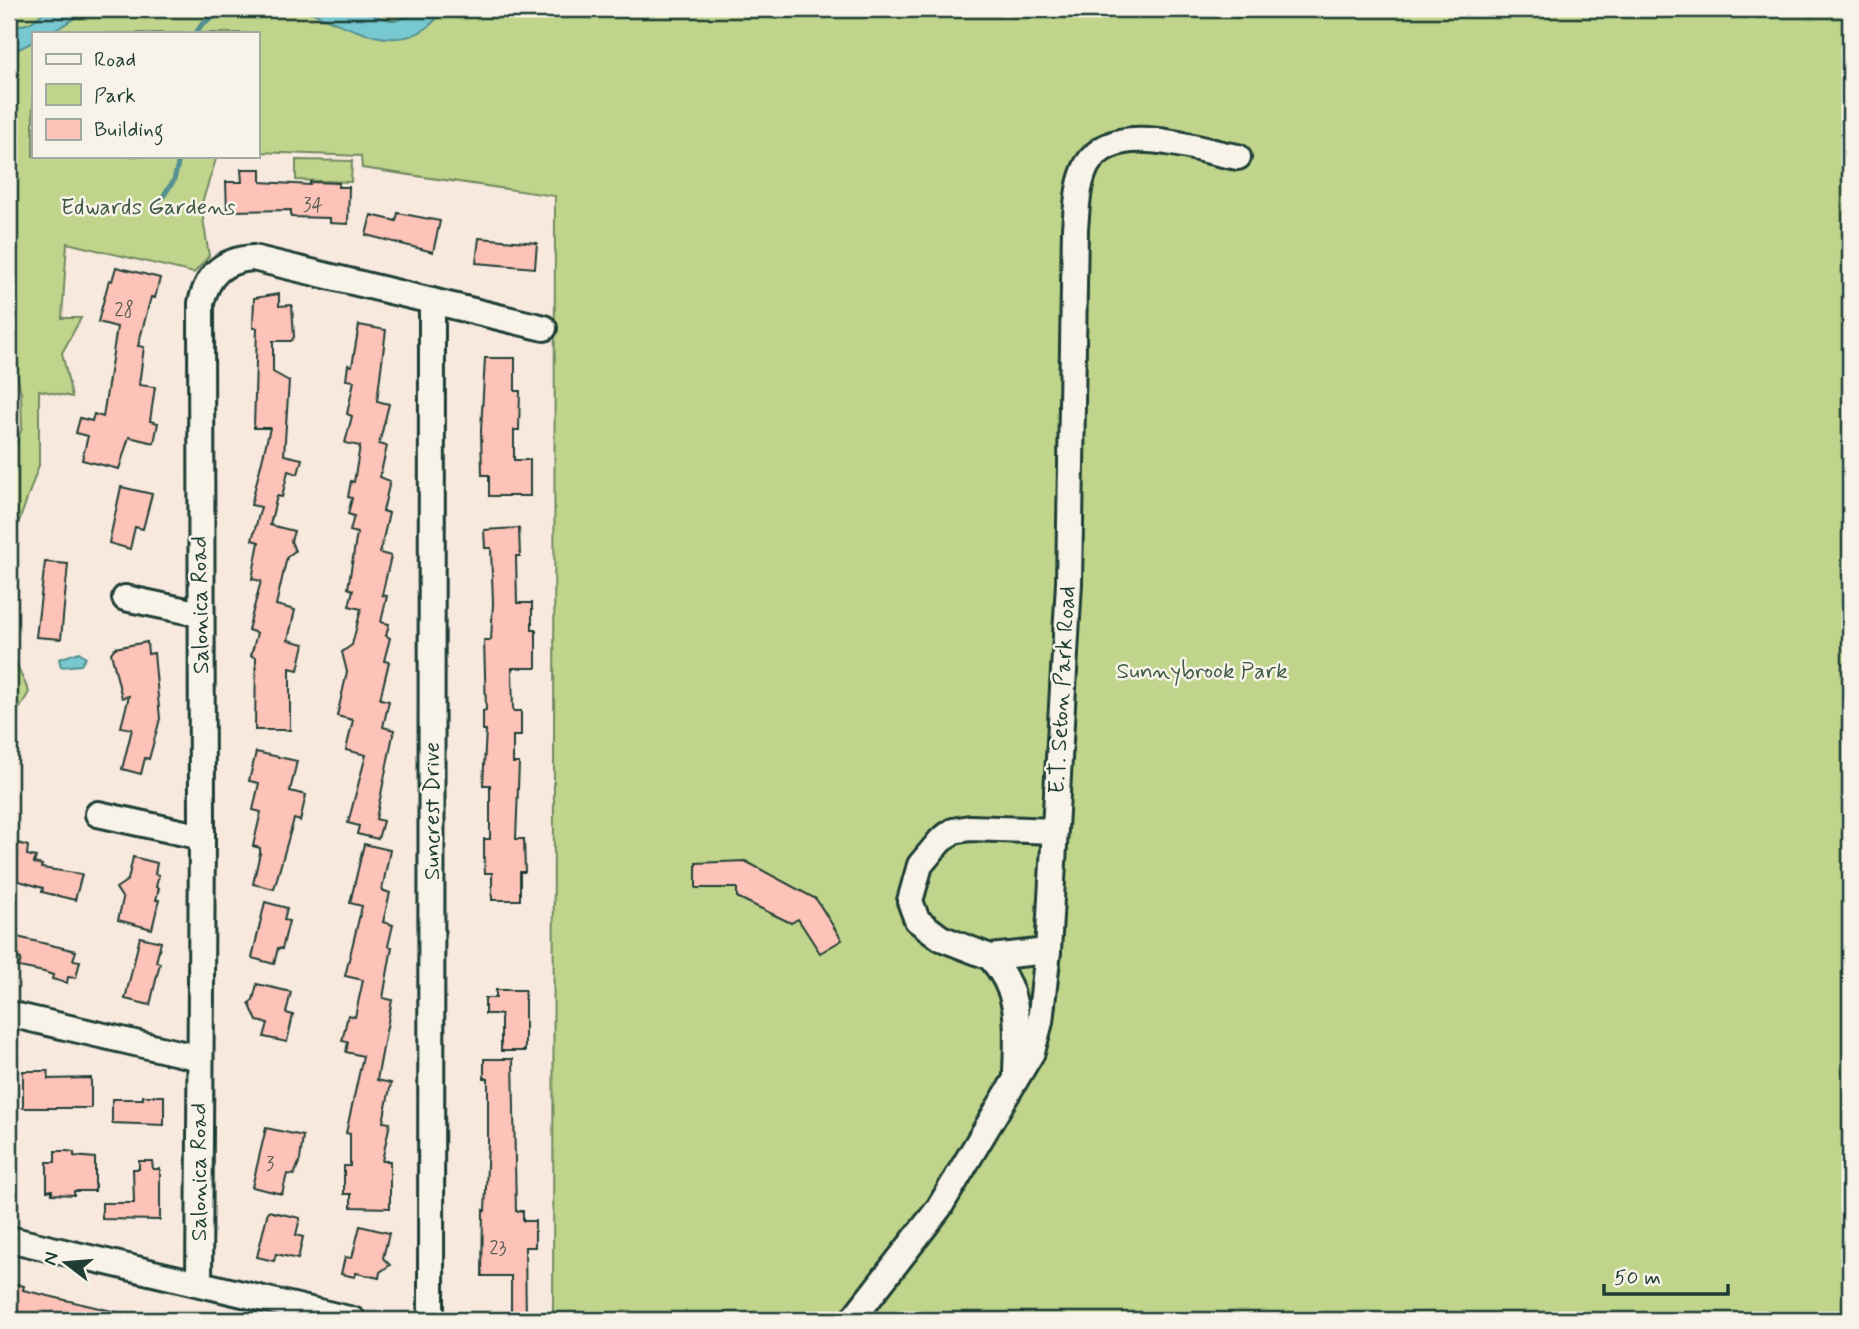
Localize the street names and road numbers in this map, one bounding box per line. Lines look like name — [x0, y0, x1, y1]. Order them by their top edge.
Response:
street label: Salonica Road — [185, 536, 217, 674]
street label: E.T. Seton Park Road — [1043, 585, 1083, 795]
street label: Suncrest Drive — [418, 742, 448, 880]
street label: Salonica Road — [185, 1103, 215, 1241]

